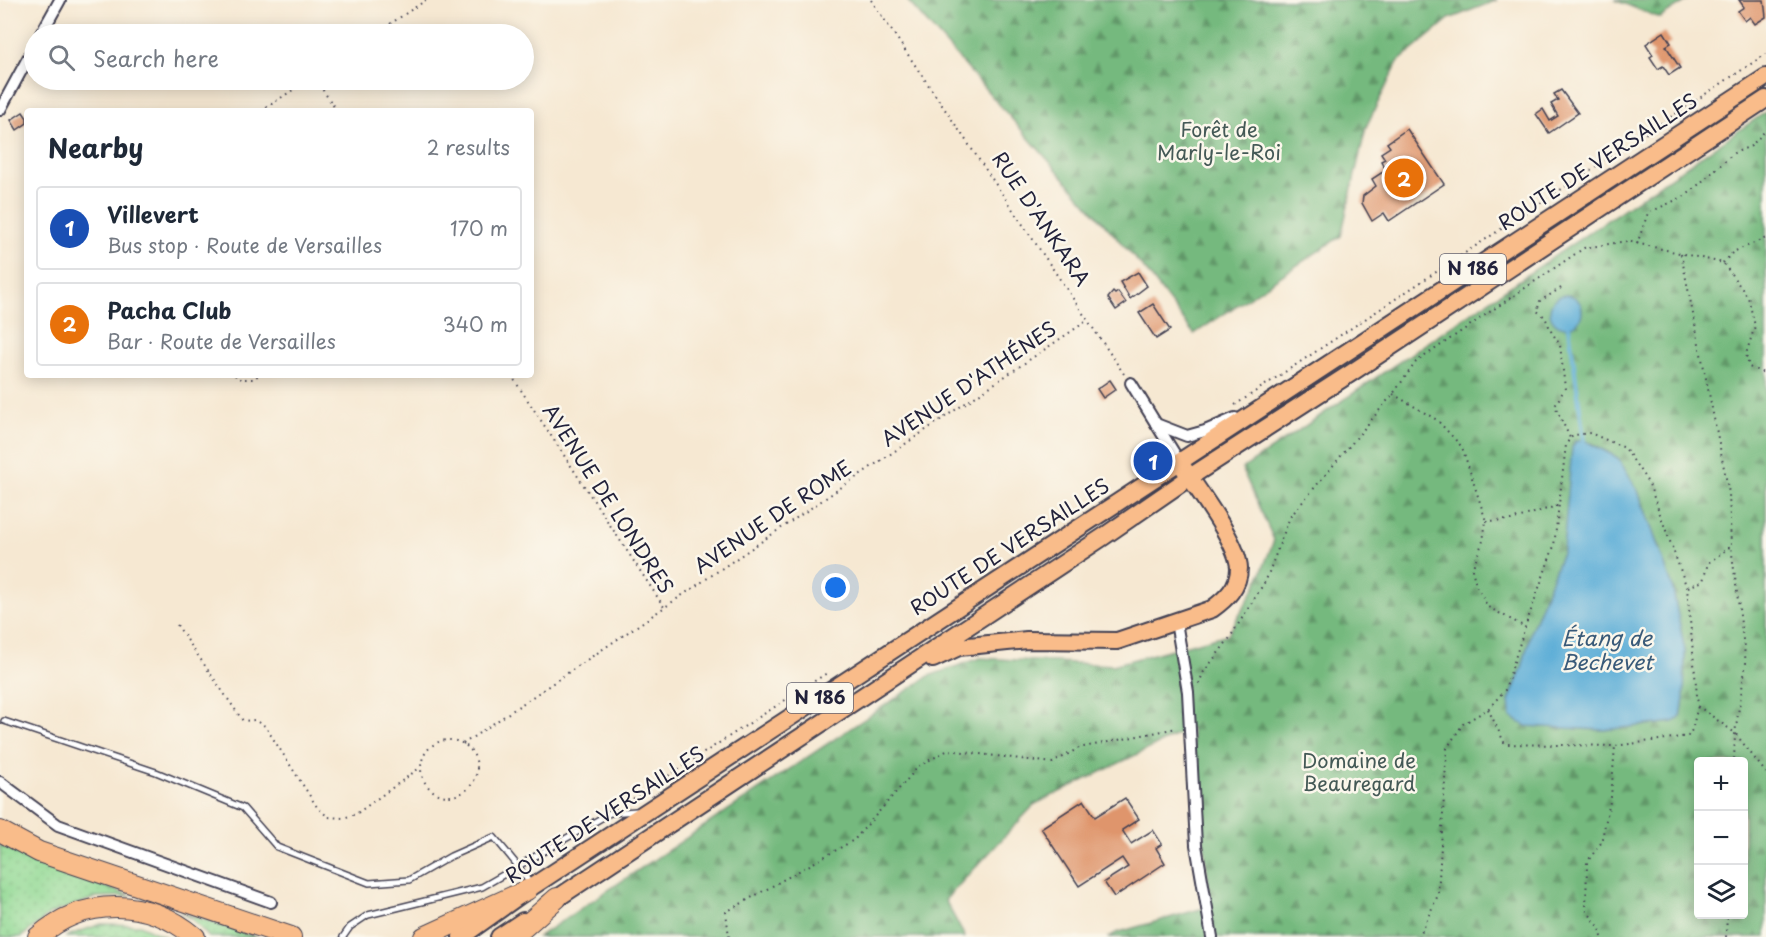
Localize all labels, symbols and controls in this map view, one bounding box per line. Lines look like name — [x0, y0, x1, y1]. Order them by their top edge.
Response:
search box — [24, 24, 534, 90]
icon: search — [45, 41, 78, 74]
text: Search here — [93, 41, 219, 74]
street label: ROUTE DE VERSAILLES — [1492, 85, 1703, 237]
park label: Forêt de Marly-le-Roi — [1157, 114, 1281, 167]
text: Nearby — [48, 128, 143, 167]
text: 2 results — [427, 132, 510, 162]
street label: RUE D'ANKARA — [986, 145, 1098, 292]
pin: 2 — [1384, 156, 1424, 201]
text: Villevert — [107, 197, 199, 230]
text: 1 — [65, 213, 74, 243]
text: 170 m — [450, 213, 508, 243]
text: Bus stop · Route de Versailles — [107, 230, 382, 260]
road number: N 186 — [1440, 254, 1506, 284]
text: Pacha Club — [107, 293, 231, 326]
text: 2 — [62, 309, 77, 339]
text: 340 m — [443, 309, 508, 339]
street label: AVENUE D'ATHÉNES — [875, 313, 1062, 453]
text: Bar · Route de Versailles — [107, 326, 336, 356]
street label: AVENUE DE LONDRES — [536, 398, 682, 599]
pin: 1 — [1134, 438, 1172, 484]
street label: AVENUE DE ROME — [687, 452, 857, 580]
street label: ROUTE DE VERSAILLES — [904, 470, 1115, 622]
your location — [821, 573, 850, 602]
water label: Étang de Bechevet — [1561, 621, 1655, 677]
road number: N 186 — [787, 683, 853, 713]
street label: ROUTE DE VERSAILLES — [499, 738, 710, 890]
park label: Domaine de Beauregard — [1302, 745, 1416, 798]
map controls — [1694, 757, 1748, 919]
button: + — [1694, 757, 1748, 811]
button: − — [1694, 811, 1748, 865]
button: layers — [1694, 865, 1748, 919]

